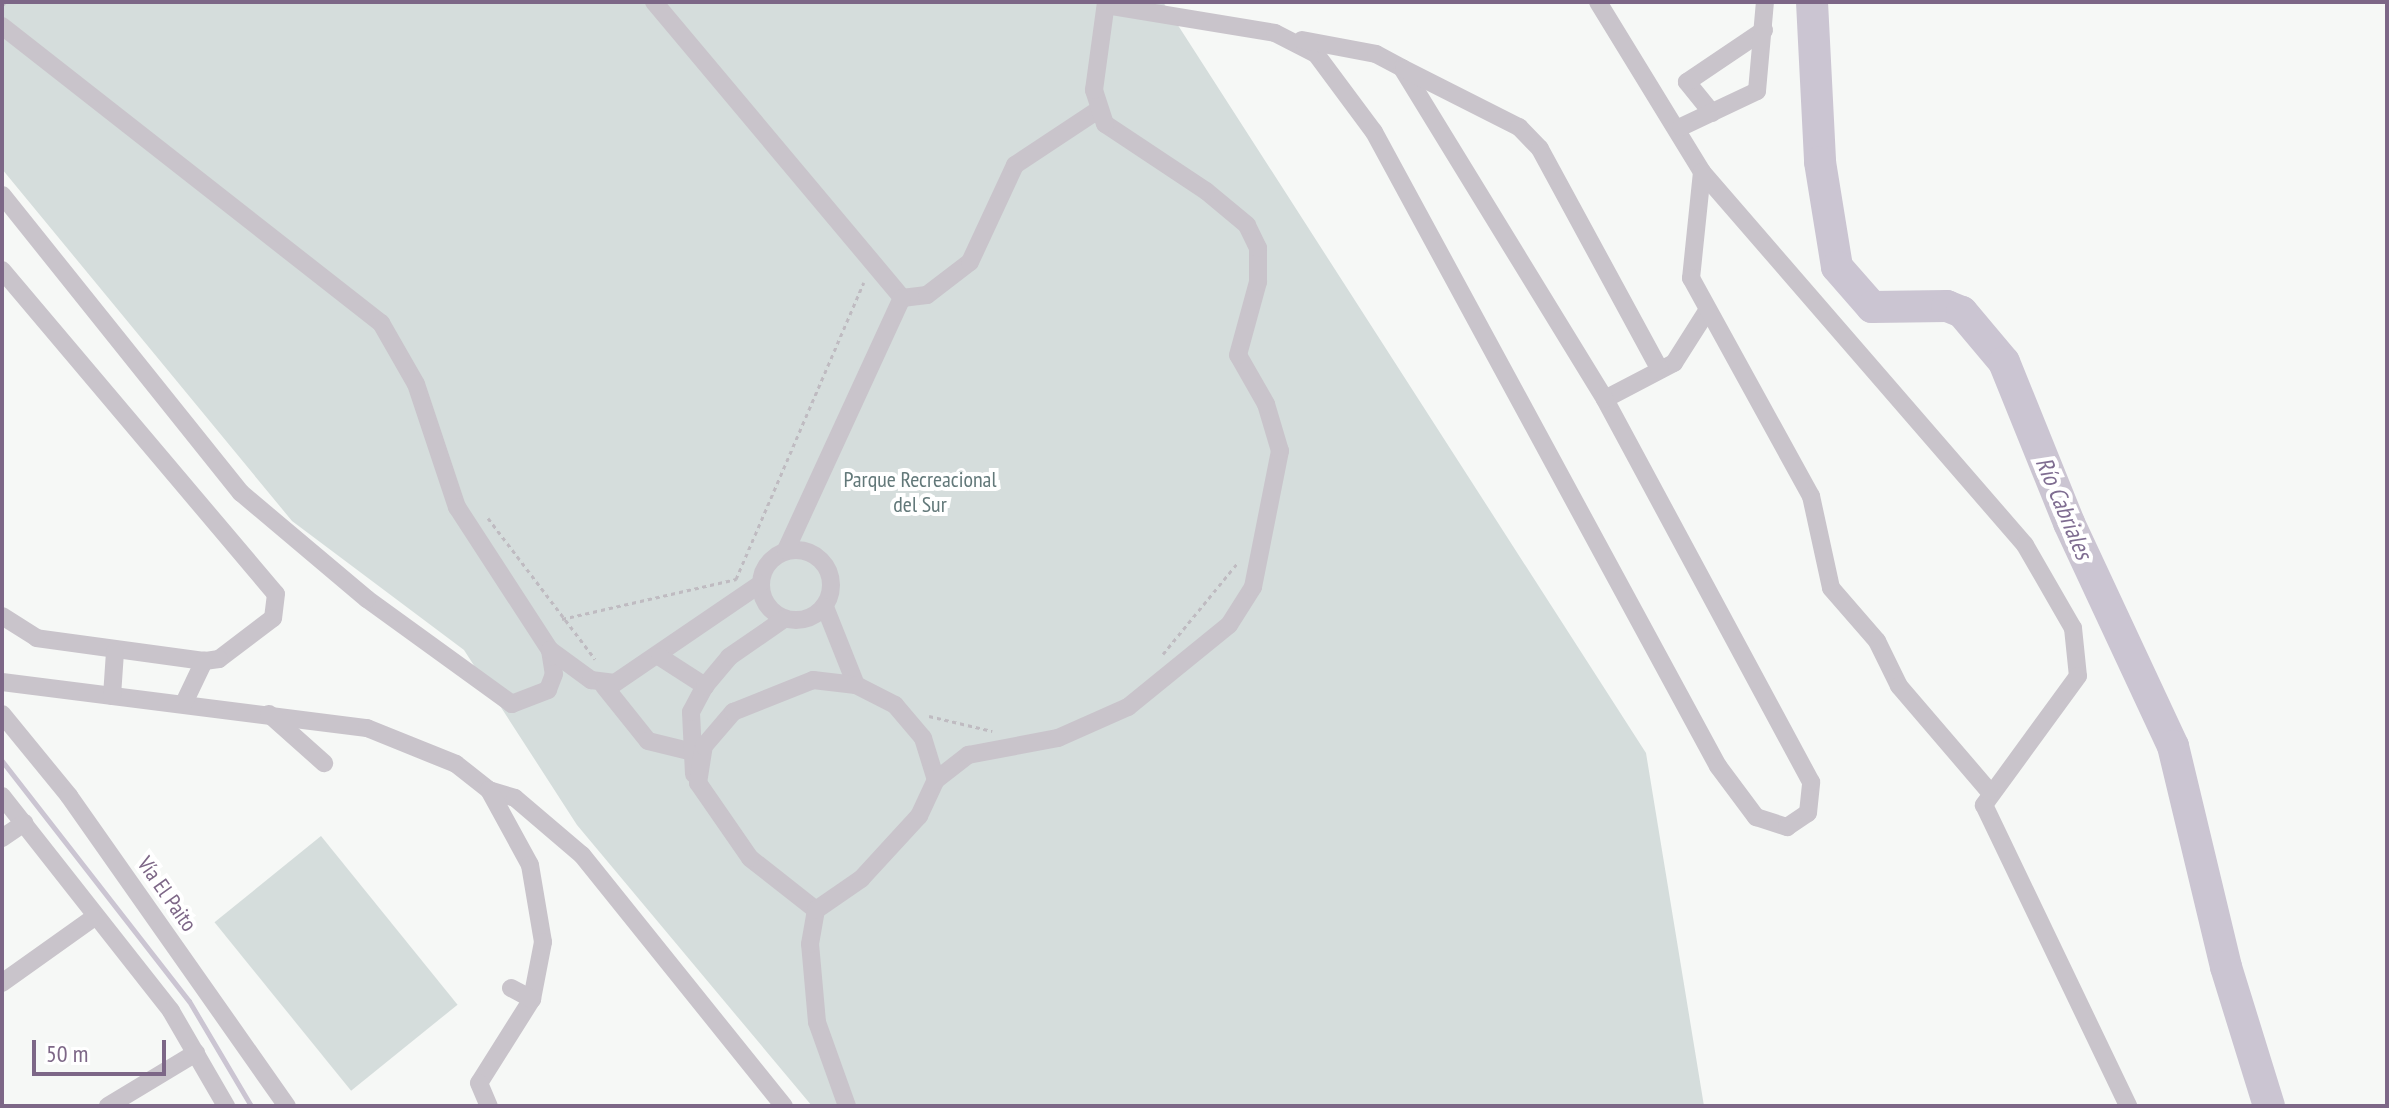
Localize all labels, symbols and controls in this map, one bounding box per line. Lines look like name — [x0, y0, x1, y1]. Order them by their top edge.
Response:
water label: Río Cabriales — [2030, 453, 2098, 563]
park label: Parque Recreacional del Sur — [843, 466, 997, 518]
street label: Vía El Paito — [132, 852, 202, 936]
scale bar — [36, 1024, 170, 1074]
text: 50 m — [46, 1038, 88, 1069]

